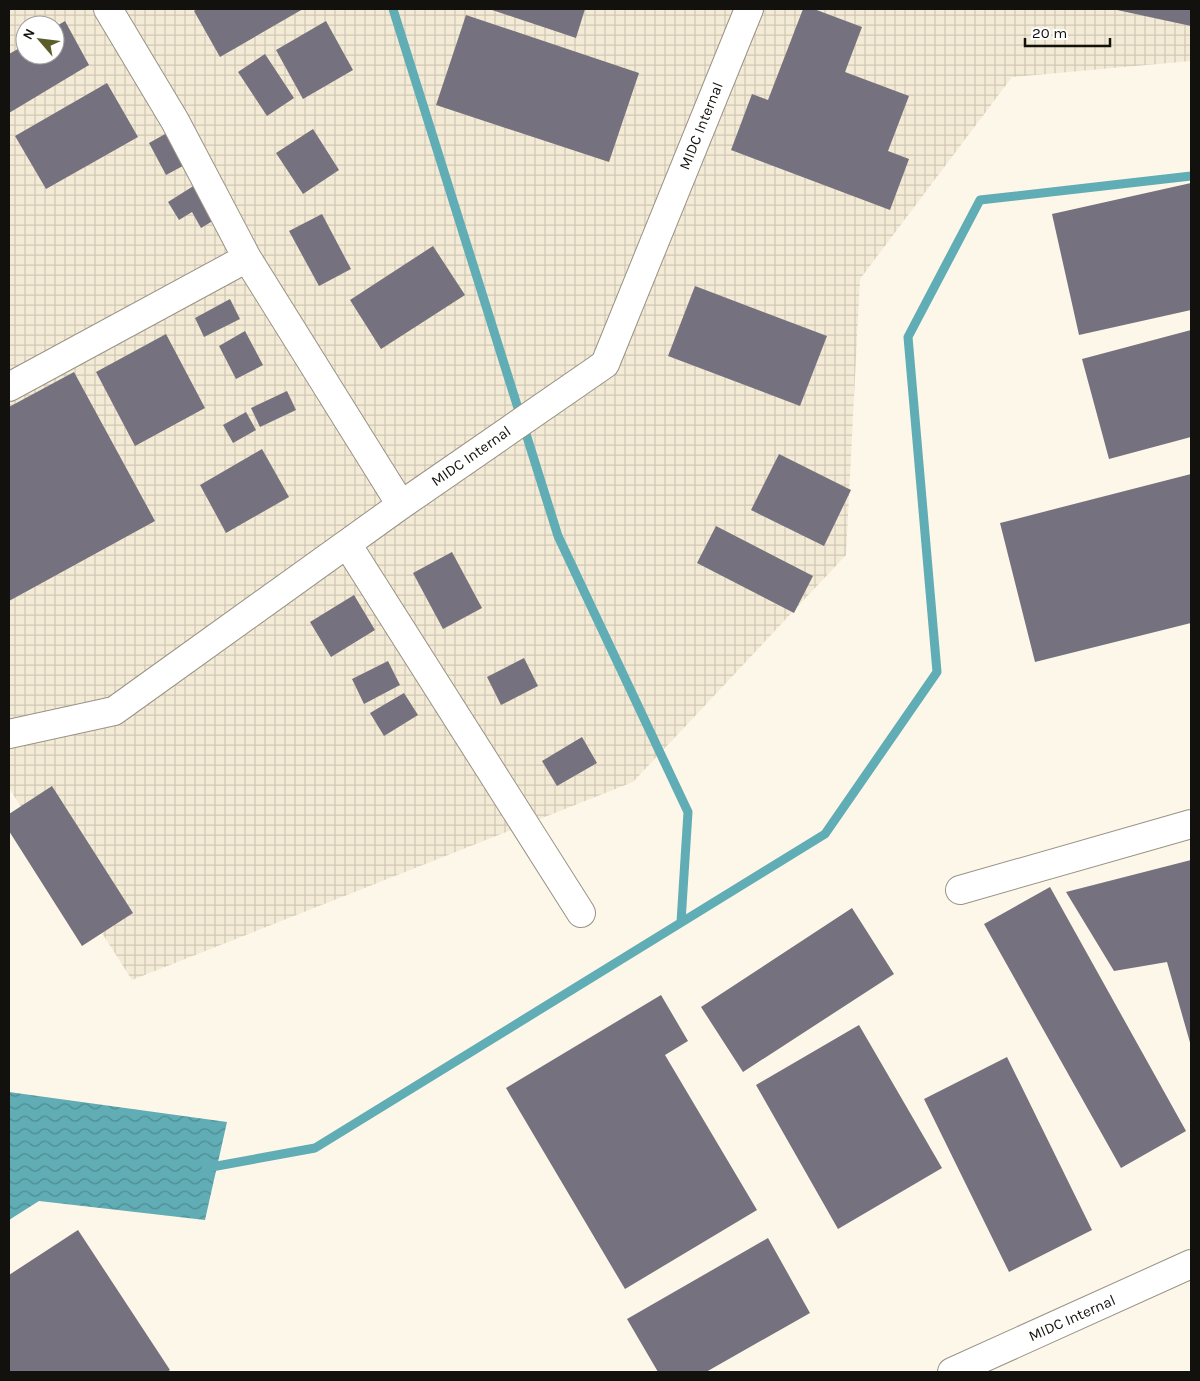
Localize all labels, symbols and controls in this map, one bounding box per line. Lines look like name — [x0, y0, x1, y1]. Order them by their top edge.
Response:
north arrow — [15, 15, 65, 65]
scale bar — [1025, 15, 1110, 47]
text: 20 m — [1032, 24, 1067, 42]
text: N — [19, 26, 39, 43]
street label: MIDC Internal — [675, 79, 727, 173]
street label: MIDC Internal — [428, 422, 514, 490]
street label: MIDC Internal — [1026, 1291, 1118, 1345]

